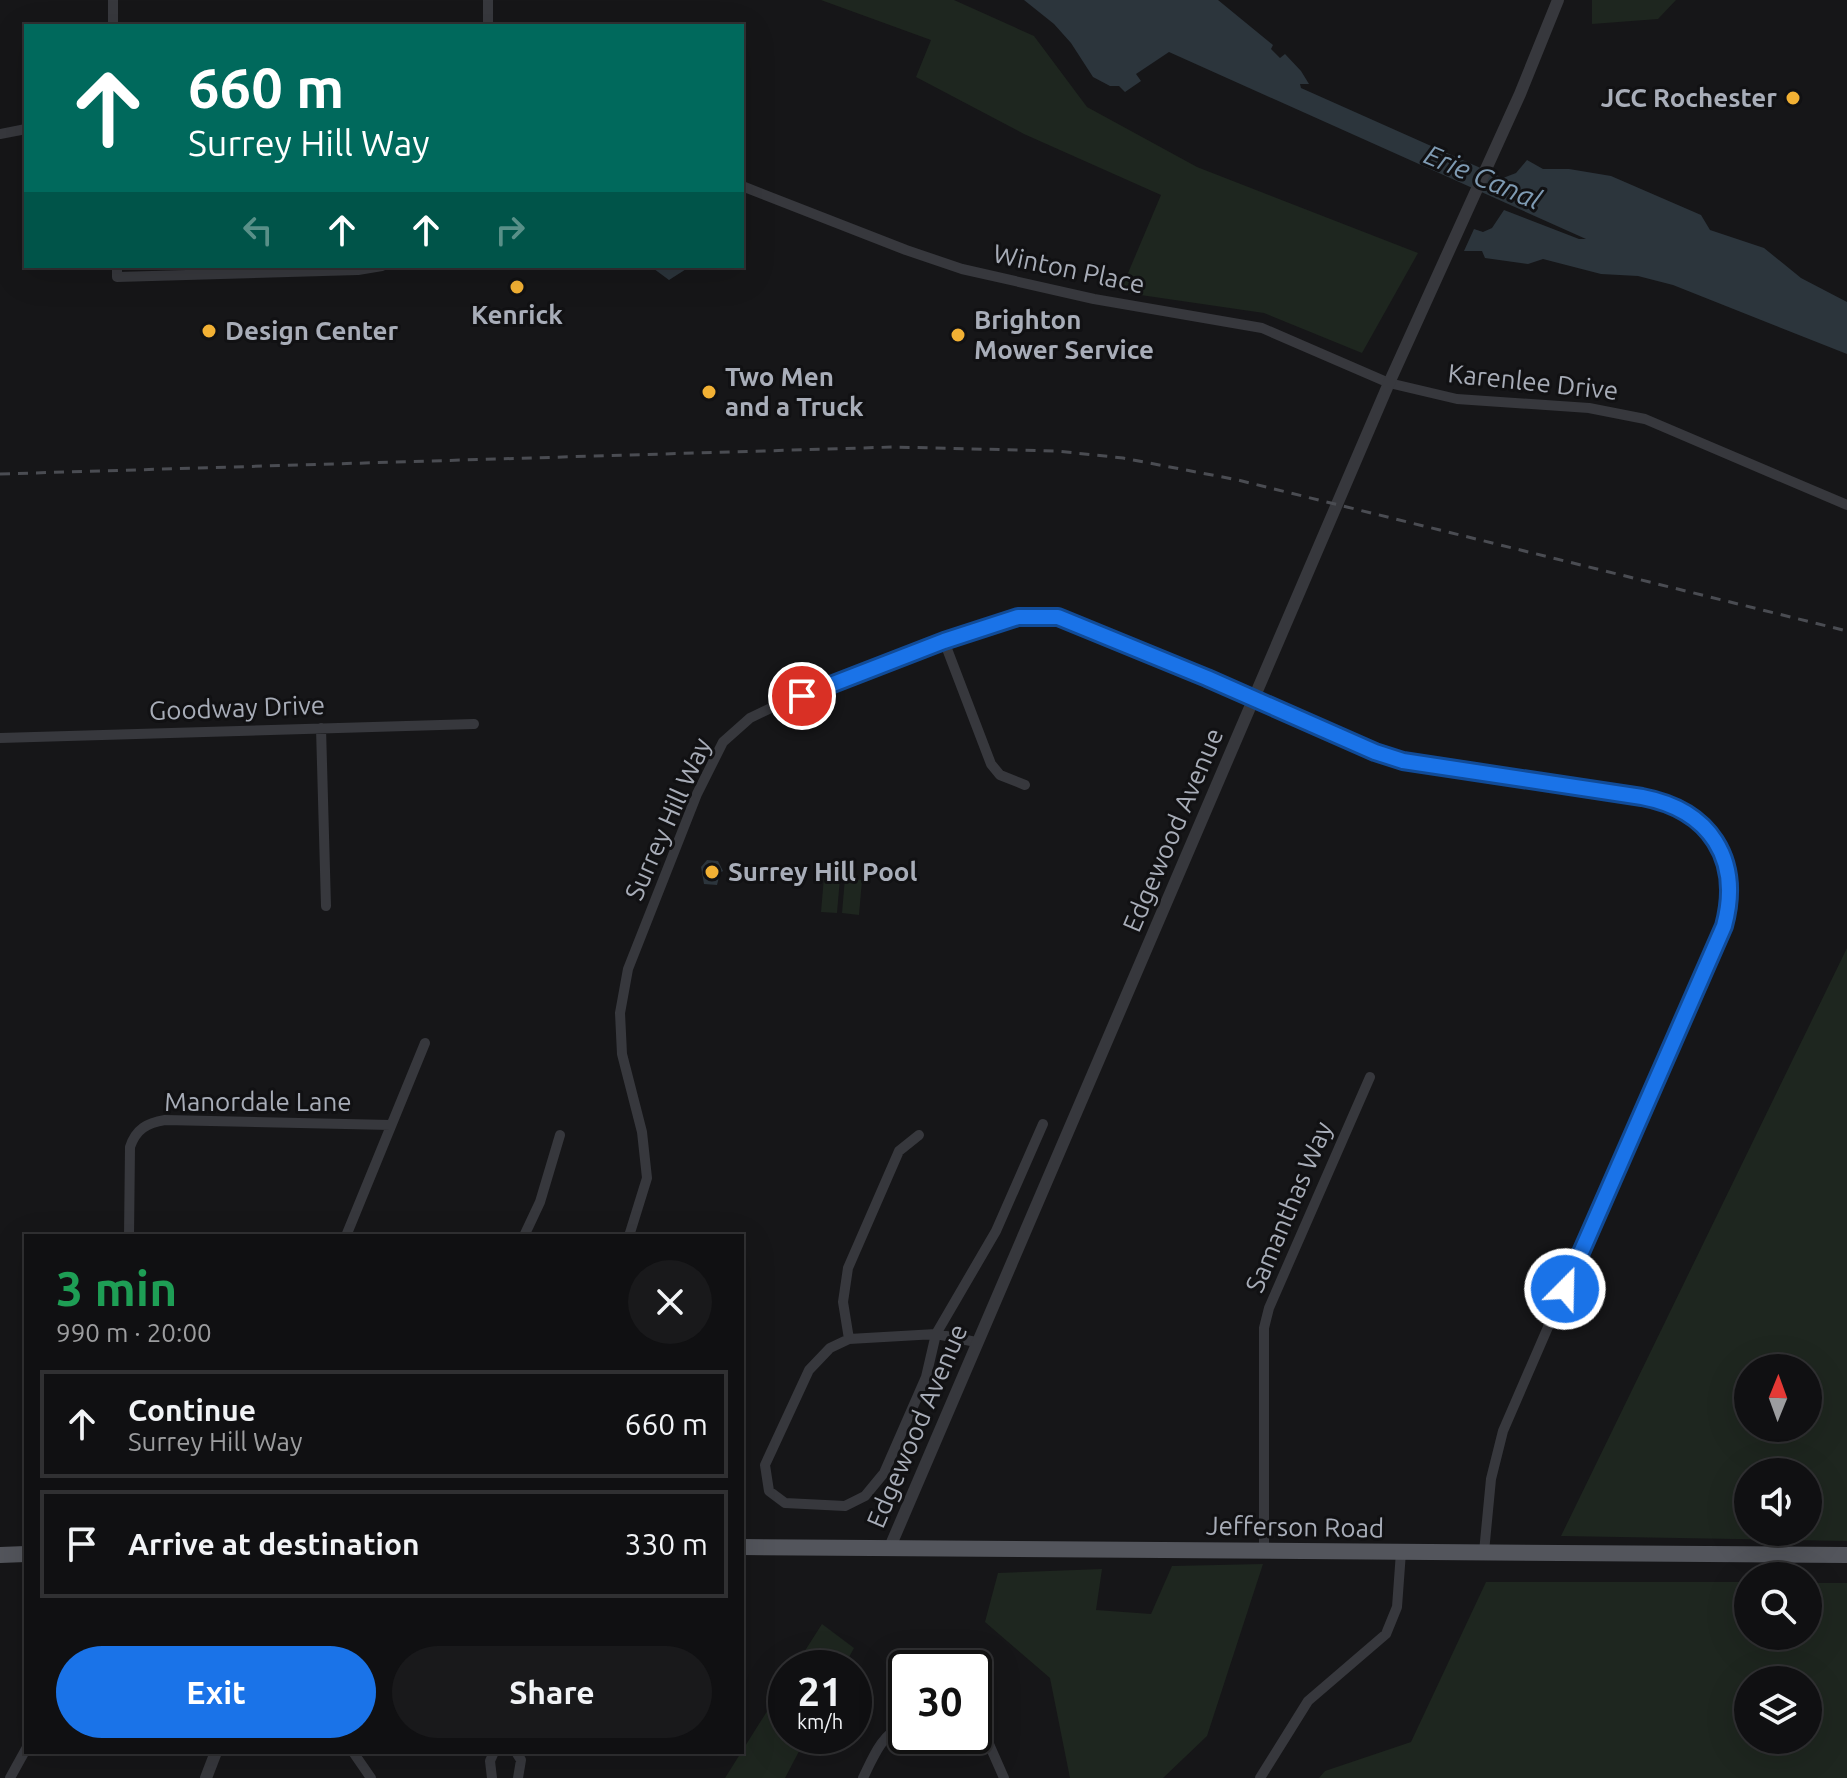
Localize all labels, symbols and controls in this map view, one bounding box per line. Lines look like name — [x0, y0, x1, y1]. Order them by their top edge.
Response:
icon: ahead — [56, 56, 160, 160]
text: 660 m — [188, 56, 344, 119]
place label: JCC Rochester — [1601, 83, 1777, 112]
marker: JCC Rochester — [1784, 89, 1802, 107]
text: Surrey Hill Way — [188, 122, 430, 163]
water label: Erie Canal — [1420, 138, 1546, 215]
icon: left — [236, 208, 280, 252]
icon: ahead — [320, 208, 364, 252]
icon: ahead — [404, 208, 448, 252]
icon: right — [488, 208, 532, 252]
street label: Winton Place — [991, 238, 1147, 299]
marker: Kenrick — [508, 278, 526, 296]
place label: Kenrick — [471, 300, 563, 329]
place label: Brighton Mower Service — [974, 305, 1154, 364]
place label: Design Center — [225, 316, 398, 345]
marker: Design Center — [200, 322, 218, 340]
marker: Brighton Mower Service — [949, 326, 967, 344]
street label: Karenlee Drive — [1446, 358, 1620, 405]
place label: Two Men and a Truck — [725, 362, 864, 421]
marker: Two Men and a Truck — [700, 383, 718, 401]
pin — [768, 662, 836, 730]
icon: arrive — [780, 674, 824, 718]
street label: Goodway Drive — [148, 690, 326, 725]
street label: Edgewood Avenue — [1117, 724, 1229, 936]
street label: Surrey Hill Way — [619, 733, 716, 904]
place label: Surrey Hill Pool — [728, 857, 917, 886]
marker: Surrey Hill Pool — [703, 863, 721, 881]
street label: Manordale Lane — [164, 1087, 352, 1116]
street label: Samanthas Way — [1239, 1117, 1338, 1297]
position arrow — [1523, 1247, 1607, 1331]
button: close — [628, 1260, 712, 1344]
text: 3 min — [56, 1261, 177, 1315]
text: 990 m · 20:00 — [56, 1318, 212, 1347]
street label: Edgewood Avenue — [861, 1320, 973, 1532]
north arrow — [1734, 1354, 1822, 1442]
map controls — [1734, 1354, 1822, 1754]
text: Continue — [128, 1393, 256, 1427]
icon: ahead — [60, 1402, 104, 1446]
text: 660 m — [624, 1407, 708, 1441]
text: Surrey Hill Way — [128, 1427, 302, 1456]
button: sound — [1734, 1458, 1822, 1546]
street label: Jefferson Road — [1206, 1510, 1384, 1543]
icon: arrive — [60, 1522, 104, 1566]
text: Arrive at destination — [128, 1527, 420, 1561]
text: 330 m — [624, 1527, 708, 1561]
button: search — [1734, 1562, 1822, 1650]
button: Exit — [56, 1646, 376, 1738]
button: Share — [392, 1646, 712, 1738]
speed limit sign: 30 — [888, 1650, 992, 1754]
button: layers — [1734, 1666, 1822, 1754]
text: 21 — [797, 1669, 843, 1714]
text: km/h — [797, 1710, 843, 1733]

